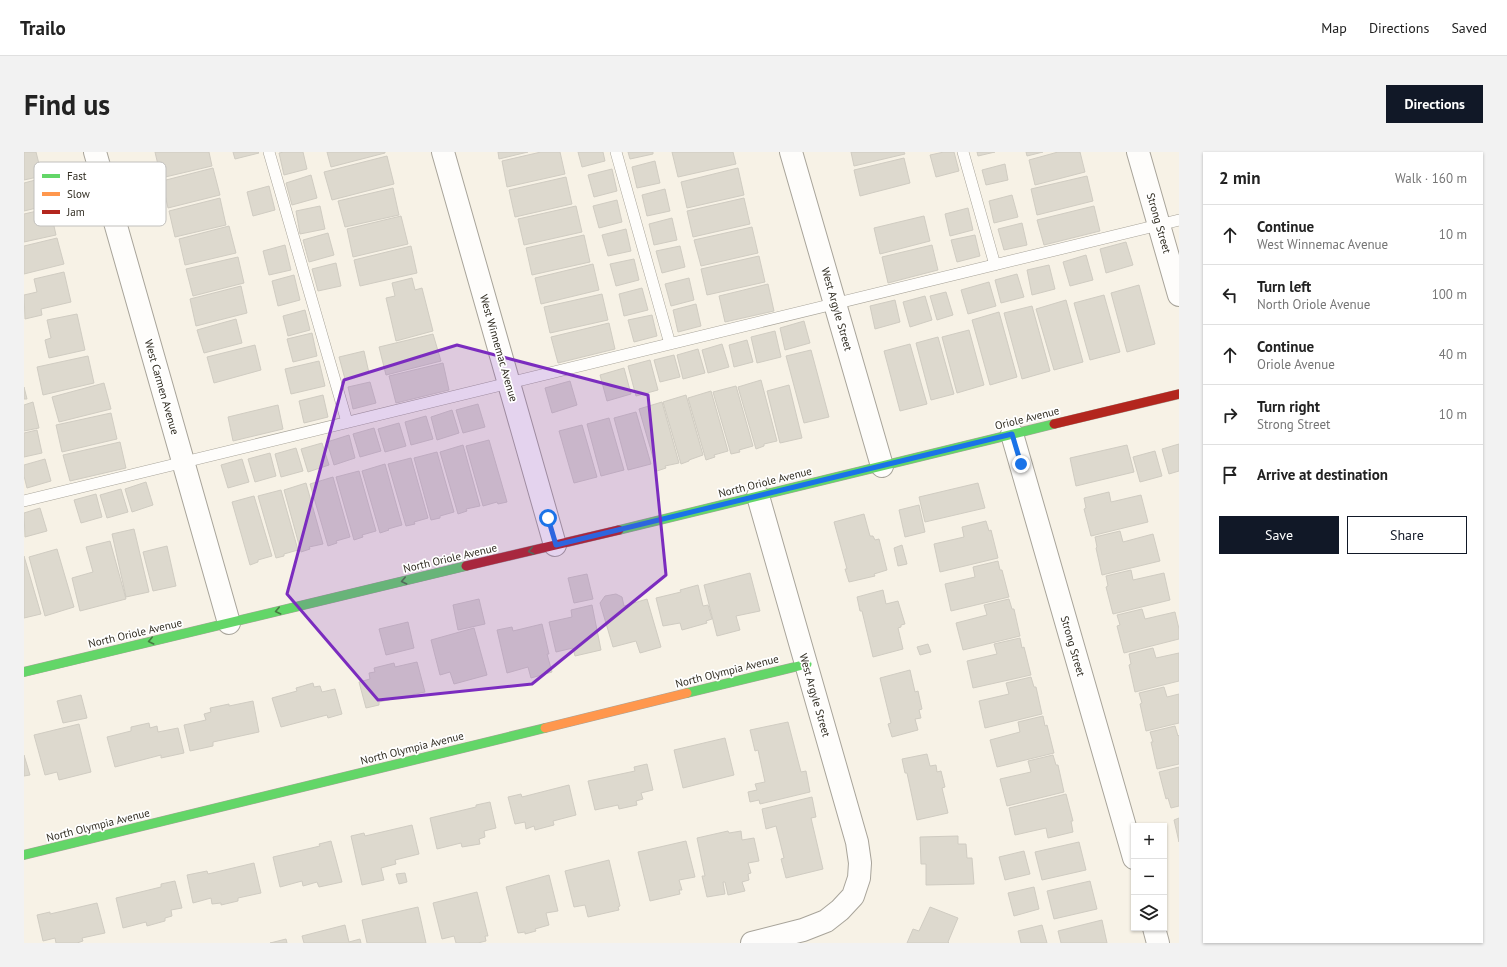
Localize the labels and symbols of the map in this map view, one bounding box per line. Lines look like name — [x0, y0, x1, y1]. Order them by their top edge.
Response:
legend — [34, 162, 166, 226]
text: Fast — [67, 169, 87, 183]
text: Slow — [67, 187, 90, 201]
street label: Strong Street — [1144, 191, 1174, 255]
text: Jam — [66, 205, 85, 219]
street label: West Argyle Street — [818, 266, 856, 353]
street label: West Winnemac Avenue — [477, 293, 521, 404]
street label: West Carmen Avenue — [142, 338, 182, 437]
street label: Oriole Avenue — [993, 403, 1061, 433]
route end — [1012, 455, 1030, 473]
street label: North Oriole Avenue — [717, 464, 814, 500]
route start — [539, 509, 557, 527]
street label: North Oriole Avenue — [402, 540, 499, 576]
one-way arrow — [528, 546, 535, 555]
one-way arrow — [401, 577, 408, 585]
one-way arrow — [275, 607, 281, 615]
street label: Strong Street — [1058, 614, 1088, 678]
street label: North Oriole Avenue — [87, 615, 184, 651]
one-way arrow — [148, 637, 155, 645]
street label: North Olympia Avenue — [674, 651, 781, 691]
street label: West Argyle Street — [796, 652, 834, 739]
street label: North Olympia Avenue — [359, 728, 466, 768]
street label: North Olympia Avenue — [45, 805, 152, 845]

